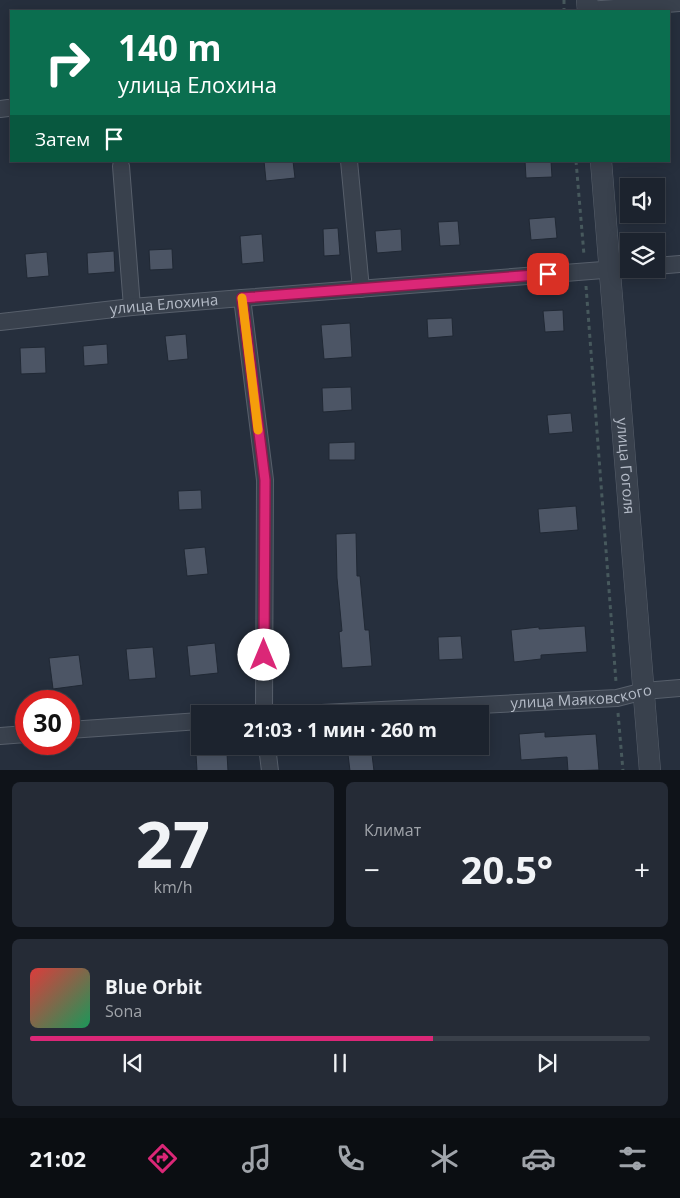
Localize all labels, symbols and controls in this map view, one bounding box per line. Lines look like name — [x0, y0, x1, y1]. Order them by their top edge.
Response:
text: 140 m — [118, 24, 222, 71]
icon: right — [35, 30, 100, 95]
text: улица Елохина — [118, 69, 277, 99]
icon: arrive — [100, 125, 128, 153]
text: Затем — [35, 126, 90, 152]
map controls — [620, 178, 665, 278]
button: sound — [620, 178, 665, 223]
button: layers — [620, 233, 665, 278]
pin — [527, 253, 569, 295]
icon: arrive — [534, 260, 562, 288]
street label: улица Елохина — [109, 289, 219, 318]
street label: улица Гоголя — [613, 417, 640, 515]
position arrow — [237, 628, 289, 680]
street label: улица Маяковского — [510, 679, 653, 712]
speed limit sign: 30 — [15, 690, 80, 755]
text: 21:03 · 1 мин · 260 m — [243, 717, 437, 743]
text: 27 — [136, 799, 210, 887]
text: Климат — [364, 819, 421, 841]
text: 20.5° — [461, 843, 553, 895]
text: − — [364, 850, 380, 888]
text: + — [634, 850, 650, 888]
text: km/h — [154, 876, 192, 898]
text: Blue Orbit — [105, 974, 202, 1000]
text: Sona — [105, 1000, 142, 1022]
icon: previous — [119, 1049, 147, 1077]
icon: pause — [326, 1049, 354, 1077]
icon: next — [533, 1049, 561, 1077]
icon: directions — [145, 1141, 180, 1176]
icon: music — [239, 1141, 274, 1176]
icon: phone — [333, 1141, 368, 1176]
icon: climate — [427, 1141, 462, 1176]
icon: car — [521, 1141, 556, 1176]
icon: filters — [615, 1141, 650, 1176]
text: 21:02 — [30, 1143, 86, 1173]

